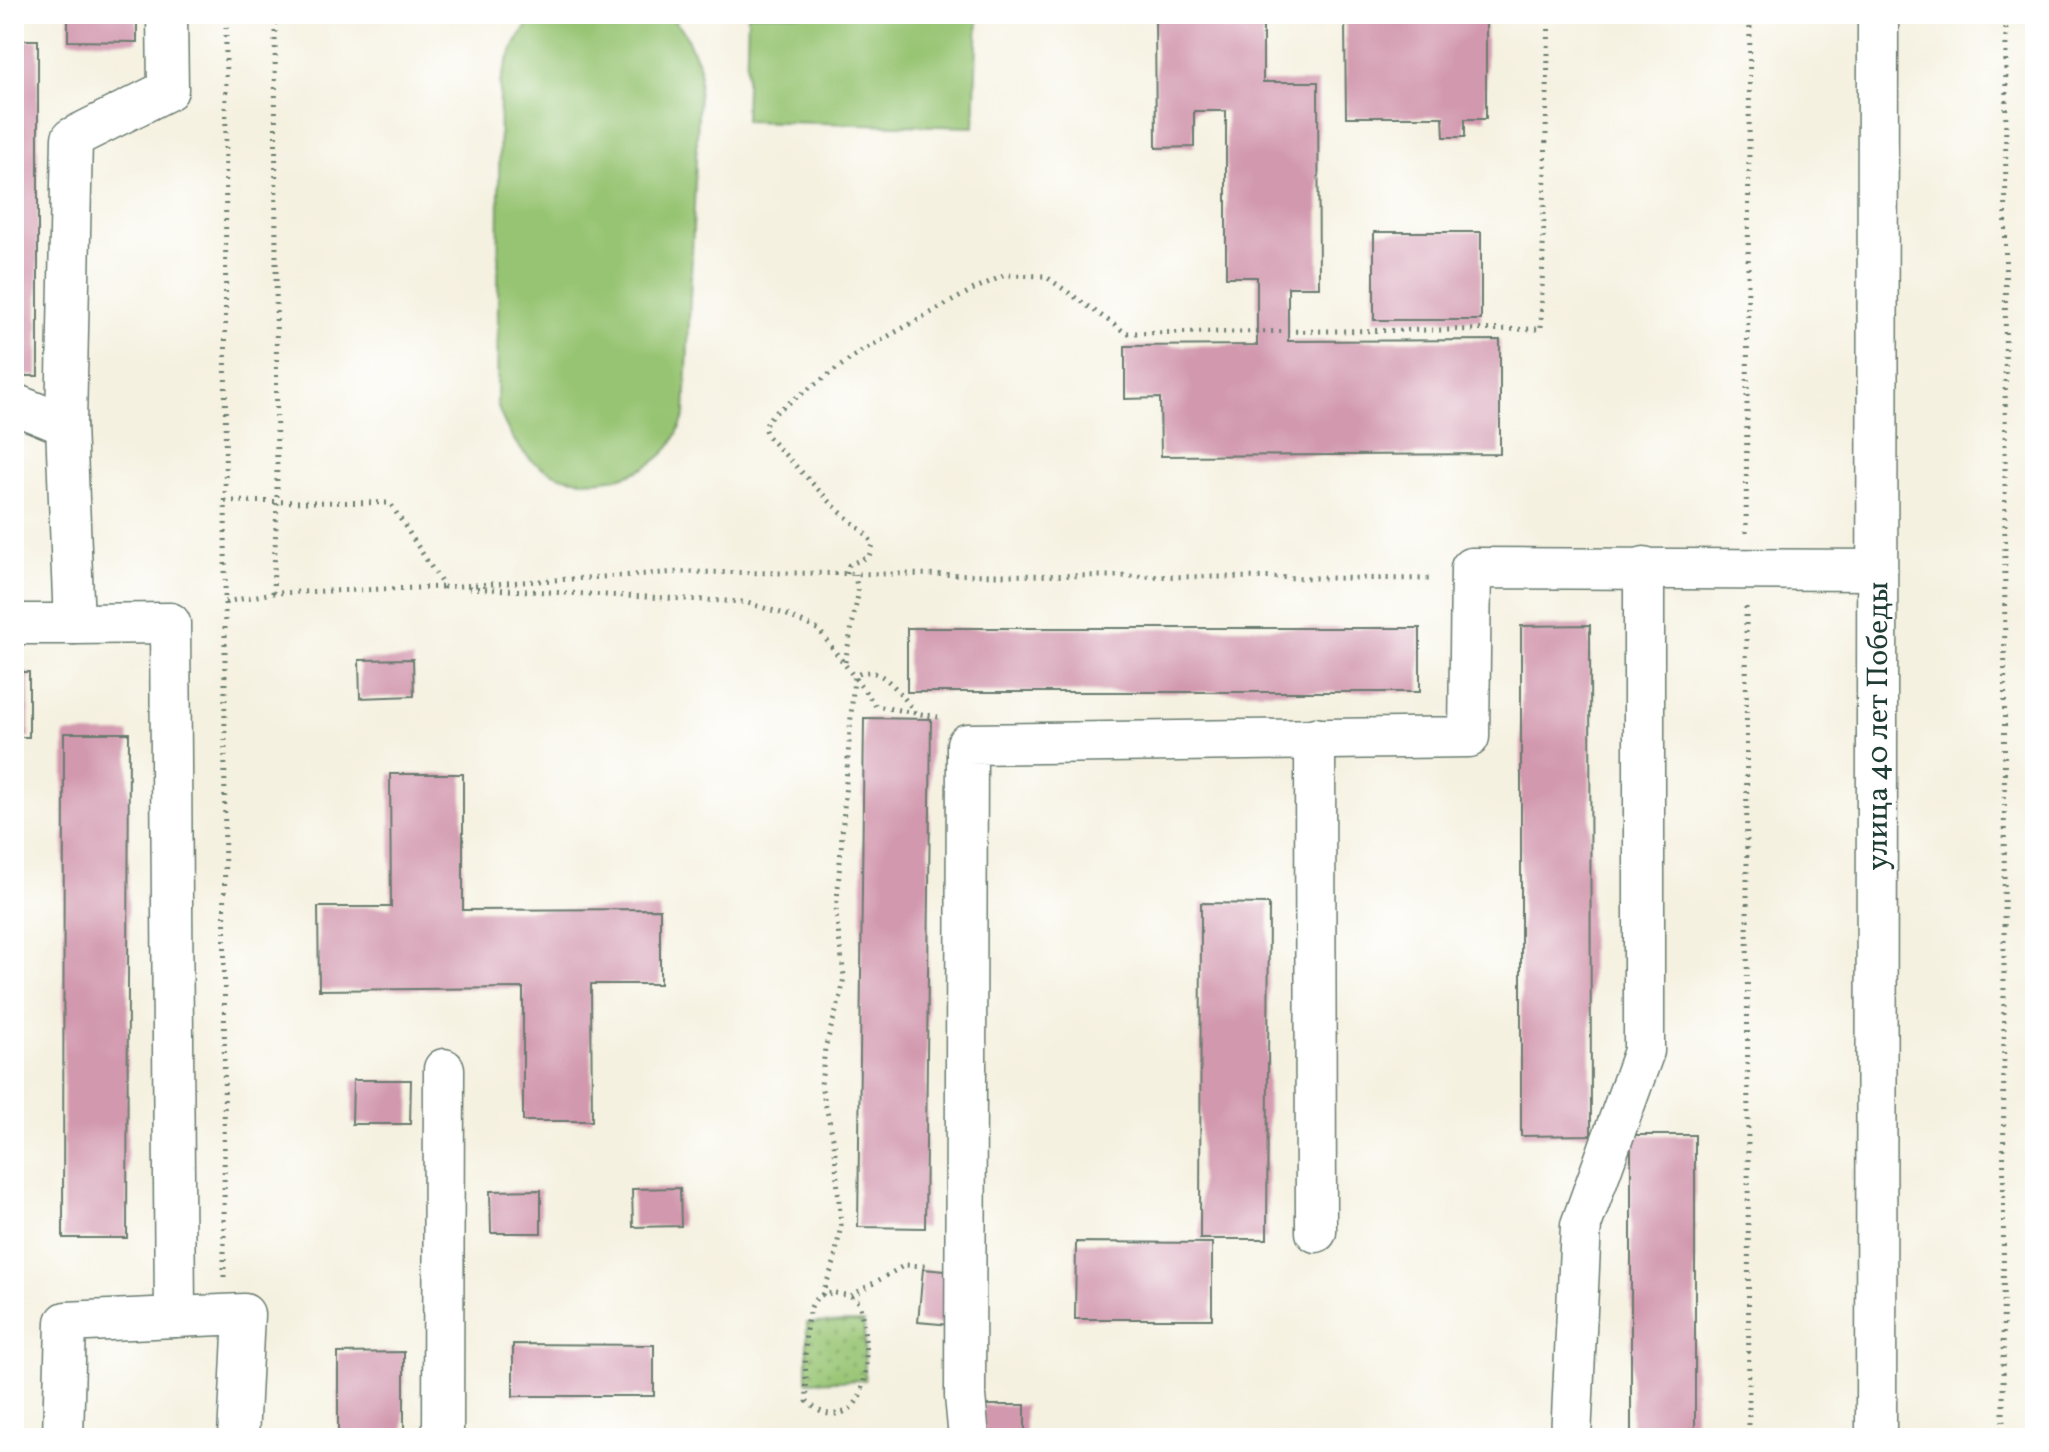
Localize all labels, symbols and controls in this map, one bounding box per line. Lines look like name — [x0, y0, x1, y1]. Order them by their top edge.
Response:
street label: улица 40 лет Победы — [1858, 582, 1900, 871]

